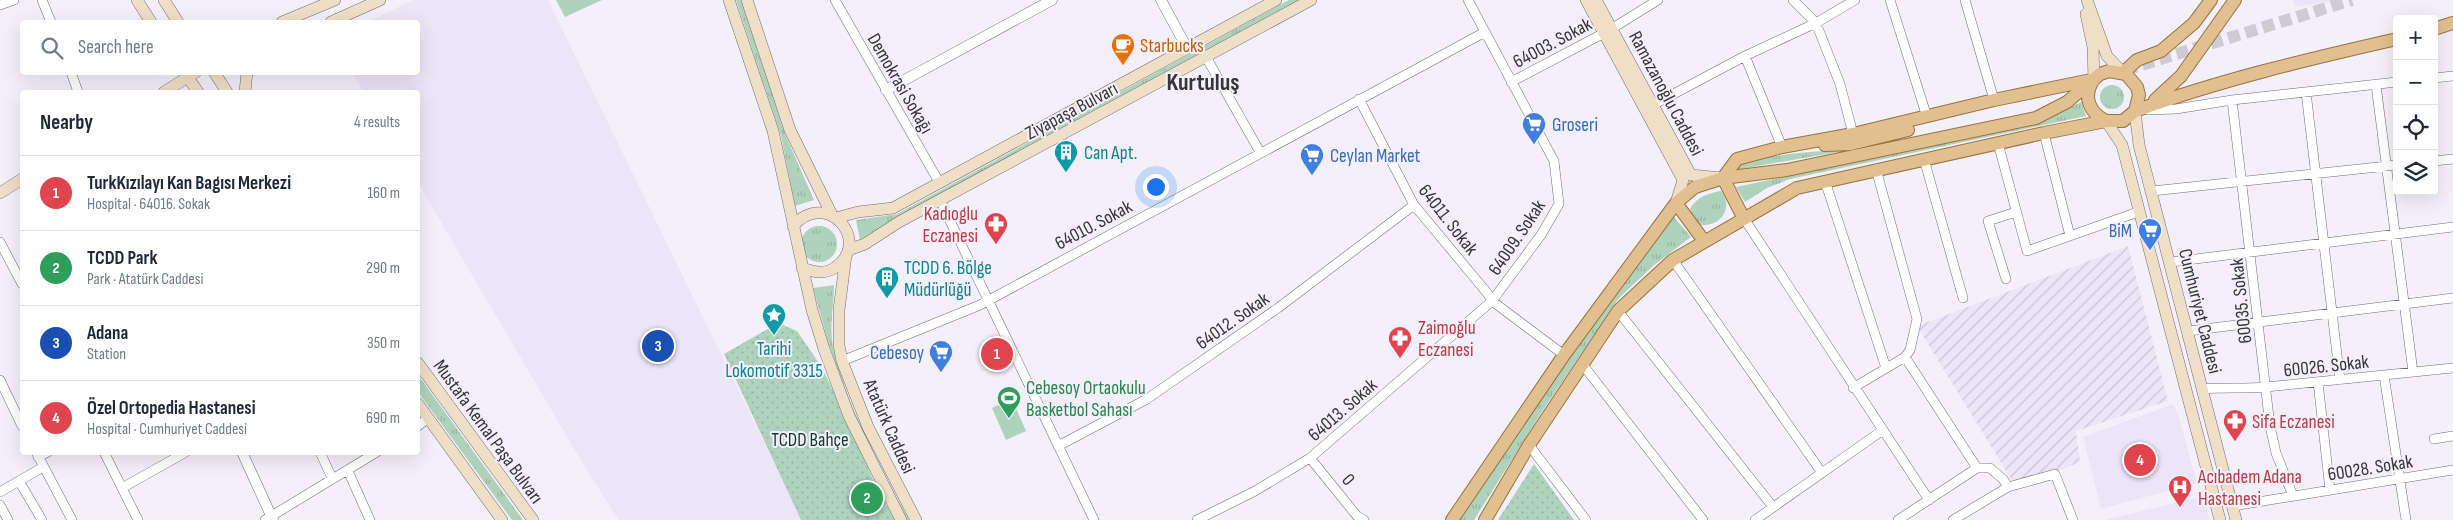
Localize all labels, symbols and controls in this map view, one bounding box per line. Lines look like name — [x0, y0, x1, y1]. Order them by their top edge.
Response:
street label: 64003. Sokak — [1509, 13, 1597, 74]
map controls — [2393, 15, 2438, 195]
button: + — [2393, 15, 2438, 60]
search box — [20, 20, 420, 75]
street label: Ramazanoğlu Caddesi — [1623, 28, 1708, 160]
street label: Demokrasi Sokağı — [862, 30, 938, 138]
cafe icon: Starbucks — [1110, 32, 1136, 66]
icon: search — [38, 34, 66, 62]
place label: Starbucks — [1140, 35, 1204, 58]
text: Search here — [78, 36, 154, 59]
button: − — [2393, 60, 2438, 105]
district label: Kurtuluş — [1167, 68, 1239, 97]
street label: Ziyapaşa Bulvarı — [1022, 77, 1122, 145]
button: locate — [2393, 105, 2438, 150]
text: Nearby — [40, 110, 93, 135]
supermarket icon: Groseri — [1521, 111, 1547, 145]
text: 4 results — [354, 113, 400, 132]
place label: Groseri — [1552, 114, 1598, 137]
building icon: Can Apt. — [1053, 139, 1079, 173]
place label: Can Apt. — [1084, 142, 1137, 165]
supermarket icon: Ceylan Market — [1299, 142, 1325, 176]
place label: Ceylan Market — [1330, 145, 1420, 168]
button: layers — [2393, 150, 2438, 195]
text: TurkKızılayı Kan Bagısı Merkezi — [87, 172, 291, 195]
your location — [1143, 174, 1169, 200]
street label: 64011. Sokak — [1413, 180, 1483, 260]
text: 1 — [53, 184, 59, 203]
text: 160 m — [367, 184, 400, 203]
text: Hospital · 64016. Sokak — [87, 195, 210, 214]
street label: 64010. Sokak — [1051, 195, 1137, 255]
street label: 64009. Sokak — [1484, 195, 1551, 280]
place label: Kadıoglu Eczanesi — [923, 203, 978, 248]
pharmacy icon: Kadıoglu Eczanesi — [983, 211, 1009, 245]
supermarket icon: BiM — [2137, 217, 2163, 251]
place label: BiM — [2109, 220, 2132, 243]
street label: Cumhuriyet Caddesi — [2173, 246, 2226, 376]
text: TCDD Park — [87, 247, 157, 270]
place label: TCDD 6. Bölge Müdürlüğü — [904, 257, 992, 302]
street label: 60035. Sokak — [2226, 257, 2257, 344]
text: 2 — [52, 259, 60, 278]
text: 290 m — [366, 259, 400, 278]
building icon: TCDD 6. Bölge Müdürlüğü — [874, 265, 900, 299]
text: Park · Atatürk Caddesi — [87, 270, 203, 289]
street label: 64012. Sokak — [1192, 287, 1275, 355]
place icon: Tarihi Lokomotif 3315 — [761, 302, 787, 336]
place label: Zaimoğlu Eczanesi — [1418, 317, 1476, 362]
text: Adana — [87, 322, 128, 345]
pharmacy icon: Zaimoğlu Eczanesi — [1387, 325, 1413, 359]
pin: 3 — [642, 327, 674, 365]
text: 3 — [52, 334, 60, 353]
text: 350 m — [367, 334, 400, 353]
pin: 1 — [981, 335, 1013, 373]
place label: Tarihi Lokomotif 3315 — [725, 338, 823, 383]
supermarket icon: Cebesoy — [928, 339, 954, 373]
place label: Cebesoy — [870, 342, 925, 365]
text: Station — [87, 345, 126, 364]
street label: 60026. Sokak — [2282, 351, 2371, 382]
street label: Mustafa Kemal Paşa Bulvarı — [428, 355, 548, 508]
street label: 64013. Sokak — [1304, 373, 1383, 446]
street label: Atatürk Caddesi — [857, 375, 920, 477]
place label: Cebesoy Ortaokulu Basketbol Sahası — [1026, 377, 1146, 422]
sports icon: Cebesoy Ortaokulu Basketbol Sahası — [996, 385, 1022, 419]
text: Özel Ortopedia Hastanesi — [87, 397, 256, 420]
pharmacy icon: Sifa Eczanesi — [2222, 408, 2248, 442]
text: 4 — [52, 409, 60, 428]
text: 690 m — [366, 409, 400, 428]
place label: Sifa Eczanesi — [2252, 411, 2335, 434]
text: Hospital · Cumhuriyet Caddesi — [87, 420, 247, 439]
park label: TCDD Bahçe — [771, 429, 849, 452]
pin: 4 — [2124, 441, 2156, 479]
street label: 60028. Sokak — [2326, 450, 2415, 487]
place label: Acıbadem Adana Hastanesi — [2197, 466, 2302, 511]
street label: 0 — [1336, 469, 1359, 491]
hospital icon: Acıbadem Adana Hastanesi — [2167, 474, 2193, 508]
pin: 2 — [851, 479, 883, 517]

